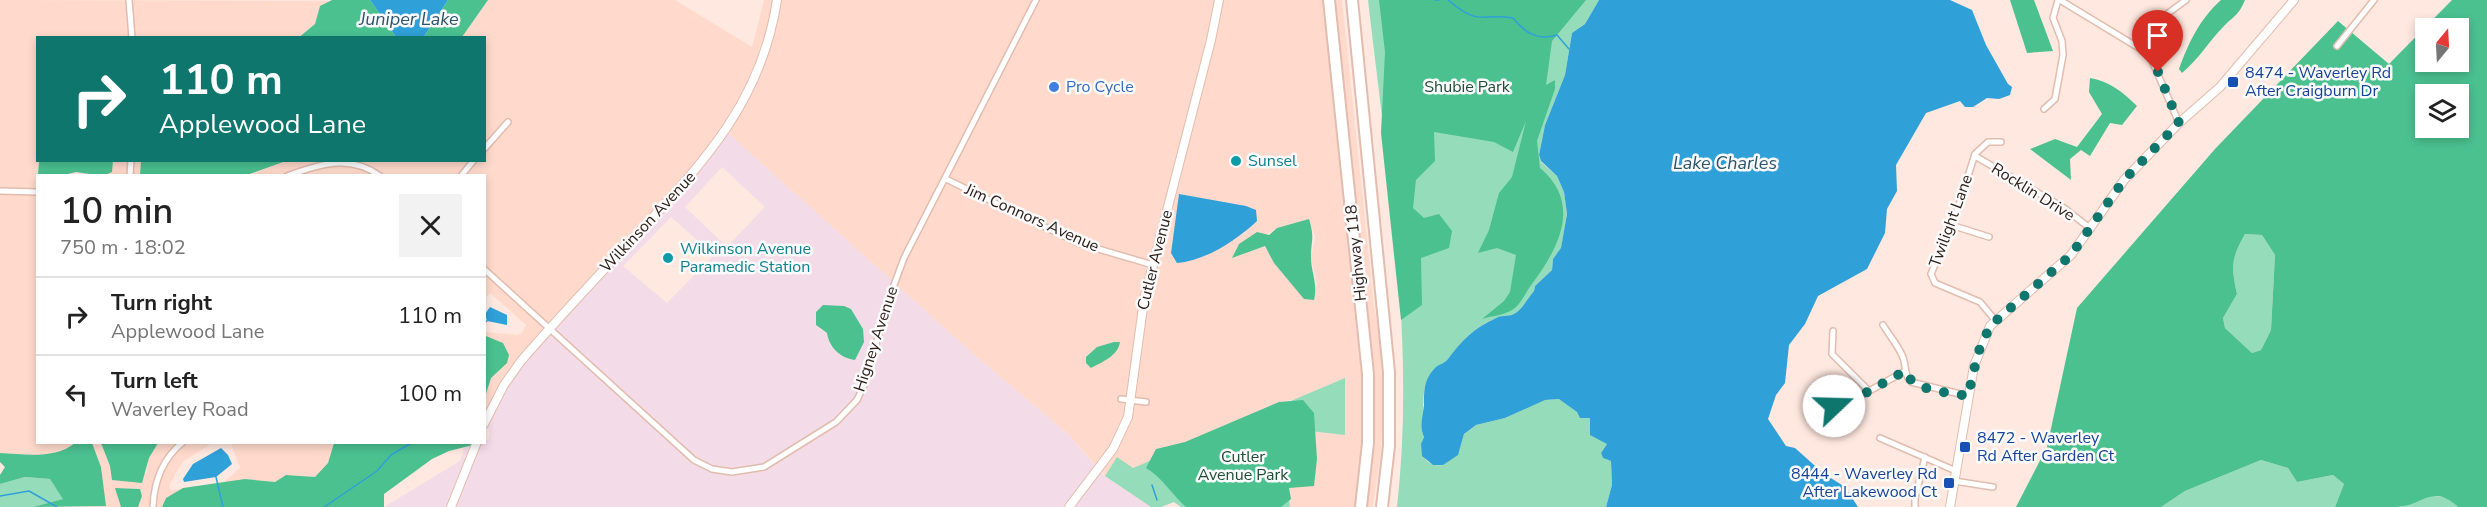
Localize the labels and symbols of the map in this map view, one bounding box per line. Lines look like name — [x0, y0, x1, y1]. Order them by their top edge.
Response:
water label: Juniper Lake — [358, 7, 459, 31]
pin — [2132, 10, 2183, 72]
north arrow — [2415, 18, 2469, 72]
place label: 8474 - Waverley Rd After Craigburn Dr — [2245, 62, 2391, 102]
marker: 8474 - Waverley Rd After Craigburn Dr — [2226, 75, 2240, 89]
place label: Pro Cycle — [1066, 76, 1134, 98]
park label: Shubie Park — [1424, 76, 1511, 98]
marker: Pro Cycle — [1047, 80, 1061, 94]
place label: Sunsel — [1248, 150, 1297, 172]
water label: Lake Charles — [1673, 151, 1777, 175]
marker: Sunsel — [1229, 154, 1243, 168]
street label: Rocklin Drive — [1987, 158, 2079, 226]
street label: Wilkinson Avenue — [595, 167, 701, 277]
street label: Twilight Lane — [1924, 172, 1978, 270]
street label: Jim Connors Avenue — [960, 178, 1103, 257]
street label: Highway 118 — [1340, 204, 1372, 302]
street label: Cutler Avenue — [1132, 208, 1178, 312]
place label: Wilkinson Avenue Paramedic Station — [680, 238, 811, 278]
marker: Wilkinson Avenue Paramedic Station — [661, 251, 675, 265]
street label: Higney Avenue — [849, 284, 903, 394]
position arrow — [1802, 374, 1866, 438]
place label: 8472 - Waverley Rd After Garden Ct — [1977, 427, 2115, 467]
marker: 8472 - Waverley Rd After Garden Ct — [1958, 440, 1972, 454]
park label: Cutler Avenue Park — [1198, 446, 1289, 486]
place label: 8444 - Waverley Rd After Lakewood Ct — [1791, 463, 1937, 503]
marker: 8444 - Waverley Rd After Lakewood Ct — [1942, 476, 1956, 490]

